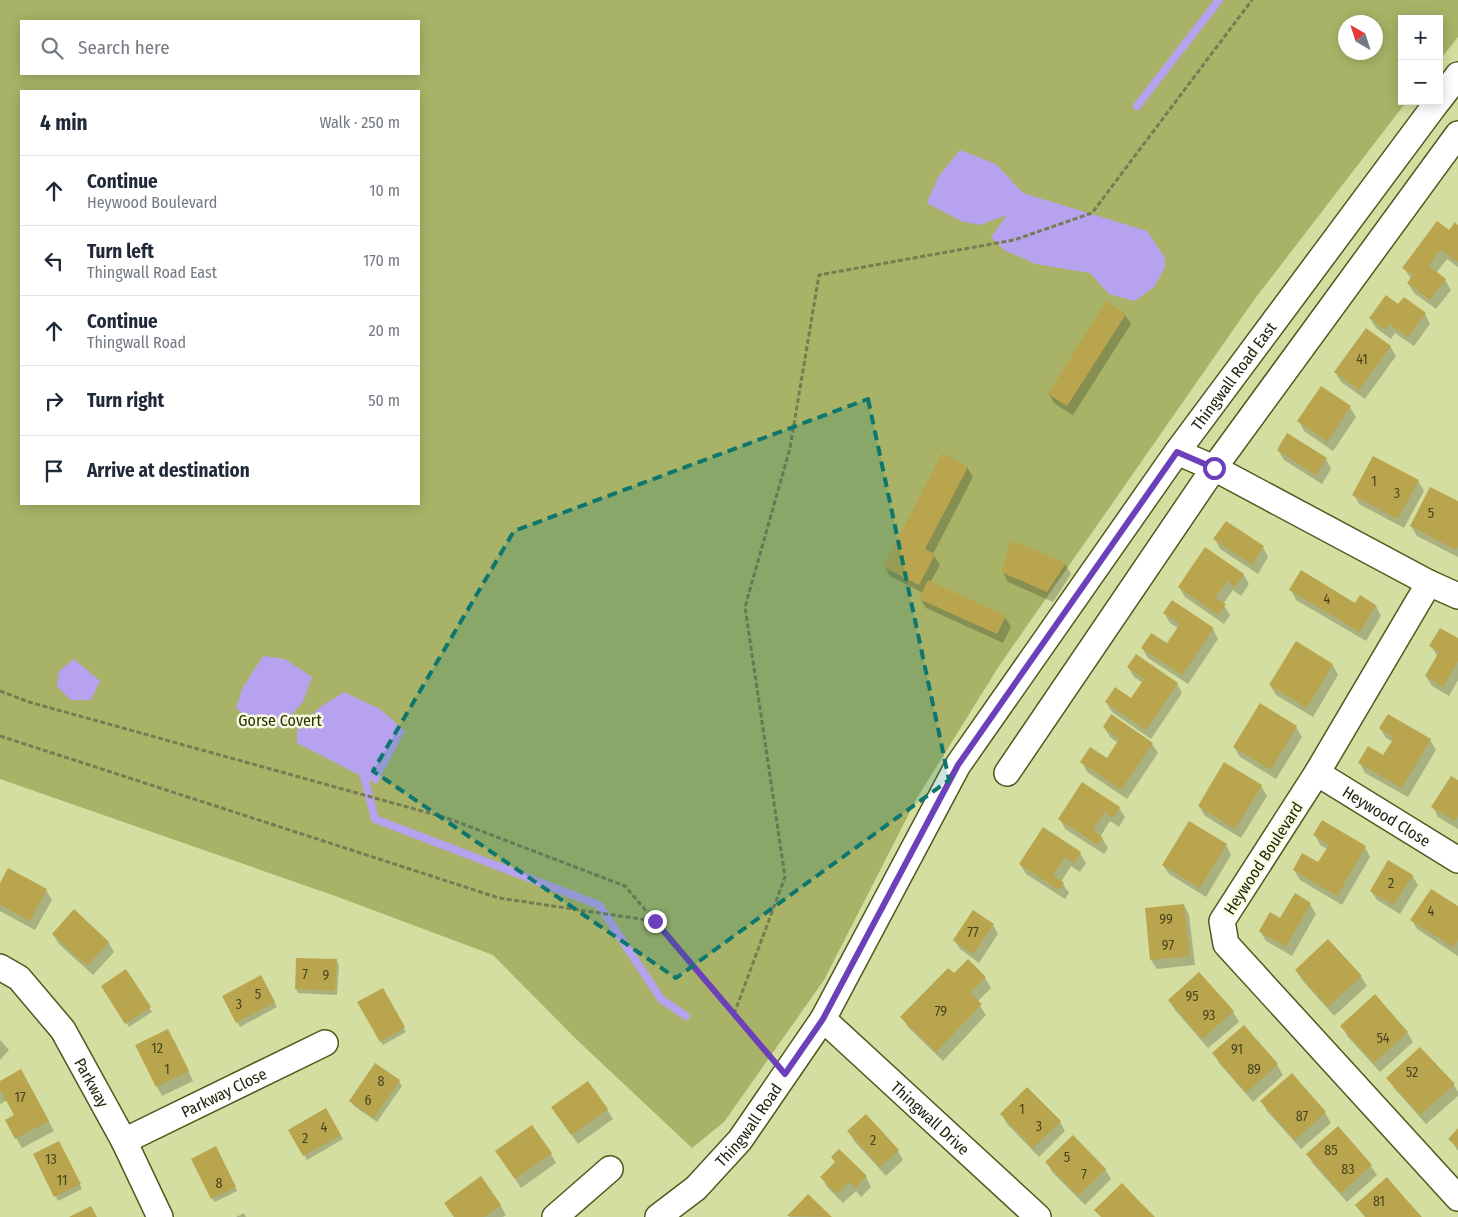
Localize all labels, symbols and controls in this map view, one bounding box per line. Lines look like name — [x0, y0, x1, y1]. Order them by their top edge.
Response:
north arrow — [1338, 15, 1383, 60]
map controls — [1398, 15, 1443, 105]
button: + — [1398, 15, 1443, 60]
search box — [20, 20, 420, 75]
icon: search — [38, 34, 66, 62]
text: Search here — [78, 36, 170, 59]
button: − — [1398, 60, 1443, 105]
text: 4 min — [40, 110, 88, 136]
text: Walk · 250 m — [319, 113, 400, 132]
text: Continue — [87, 170, 158, 193]
icon: ahead — [40, 177, 68, 205]
text: 10 m — [369, 181, 400, 200]
text: Heywood Boulevard — [87, 193, 217, 212]
text: Turn left — [87, 240, 154, 263]
icon: left — [40, 247, 68, 275]
text: 170 m — [363, 251, 400, 270]
text: Thingwall Road East — [87, 263, 217, 282]
text: Continue — [87, 310, 158, 333]
icon: ahead — [40, 317, 68, 345]
street label: Thingwall Road East — [1187, 318, 1281, 434]
text: 20 m — [369, 321, 400, 340]
text: Thingwall Road — [87, 333, 186, 352]
house number: 41 — [1356, 351, 1368, 368]
icon: right — [40, 387, 68, 415]
text: Turn right — [87, 389, 164, 412]
text: 50 m — [368, 391, 400, 410]
icon: arrive — [40, 457, 68, 485]
route start — [1203, 457, 1226, 480]
text: Arrive at destination — [87, 459, 250, 482]
house number: 1 — [1371, 473, 1377, 490]
house number: 3 — [1394, 485, 1400, 502]
house number: 5 — [1428, 505, 1434, 522]
house number: 4 — [1324, 591, 1331, 608]
park label: Gorse Covert — [238, 711, 322, 730]
street label: Heywood Close — [1339, 782, 1434, 851]
street label: Heywood Boulevard — [1220, 798, 1307, 918]
house number: 2 — [1388, 875, 1394, 892]
house number: 4 — [1428, 903, 1435, 920]
route end — [644, 910, 667, 933]
house number: 99 — [1159, 911, 1173, 928]
house number: 77 — [967, 924, 979, 941]
house number: 97 — [1162, 937, 1174, 954]
house number: 7 — [302, 966, 308, 983]
house number: 9 — [323, 967, 330, 984]
house number: 5 — [255, 986, 261, 1003]
house number: 95 — [1185, 988, 1199, 1005]
house number: 3 — [236, 996, 242, 1013]
house number: 79 — [935, 1003, 947, 1020]
house number: 93 — [1203, 1007, 1215, 1024]
house number: 54 — [1376, 1030, 1390, 1047]
house number: 12 — [151, 1040, 163, 1057]
house number: 91 — [1231, 1041, 1243, 1058]
street label: Parkway — [70, 1055, 113, 1112]
house number: 1 — [164, 1061, 170, 1078]
house number: 89 — [1247, 1061, 1261, 1078]
street label: Parkway Close — [178, 1064, 270, 1122]
house number: 52 — [1406, 1064, 1418, 1081]
house number: 8 — [378, 1073, 385, 1090]
street label: Thingwall Drive — [887, 1077, 973, 1159]
street label: Thingwall Road — [711, 1080, 786, 1171]
house number: 17 — [14, 1089, 26, 1106]
house number: 6 — [365, 1092, 372, 1109]
house number: 1 — [1019, 1101, 1025, 1118]
house number: 87 — [1296, 1108, 1309, 1125]
house number: 3 — [1036, 1118, 1042, 1135]
house number: 4 — [321, 1119, 328, 1136]
house number: 2 — [302, 1130, 308, 1147]
house number: 2 — [870, 1132, 876, 1149]
house number: 85 — [1324, 1142, 1338, 1159]
house number: 5 — [1064, 1149, 1070, 1166]
house number: 13 — [45, 1151, 57, 1168]
house number: 83 — [1341, 1161, 1355, 1178]
house number: 7 — [1081, 1166, 1087, 1183]
house number: 11 — [57, 1172, 67, 1189]
house number: 8 — [216, 1175, 223, 1192]
house number: 81 — [1373, 1193, 1385, 1210]

